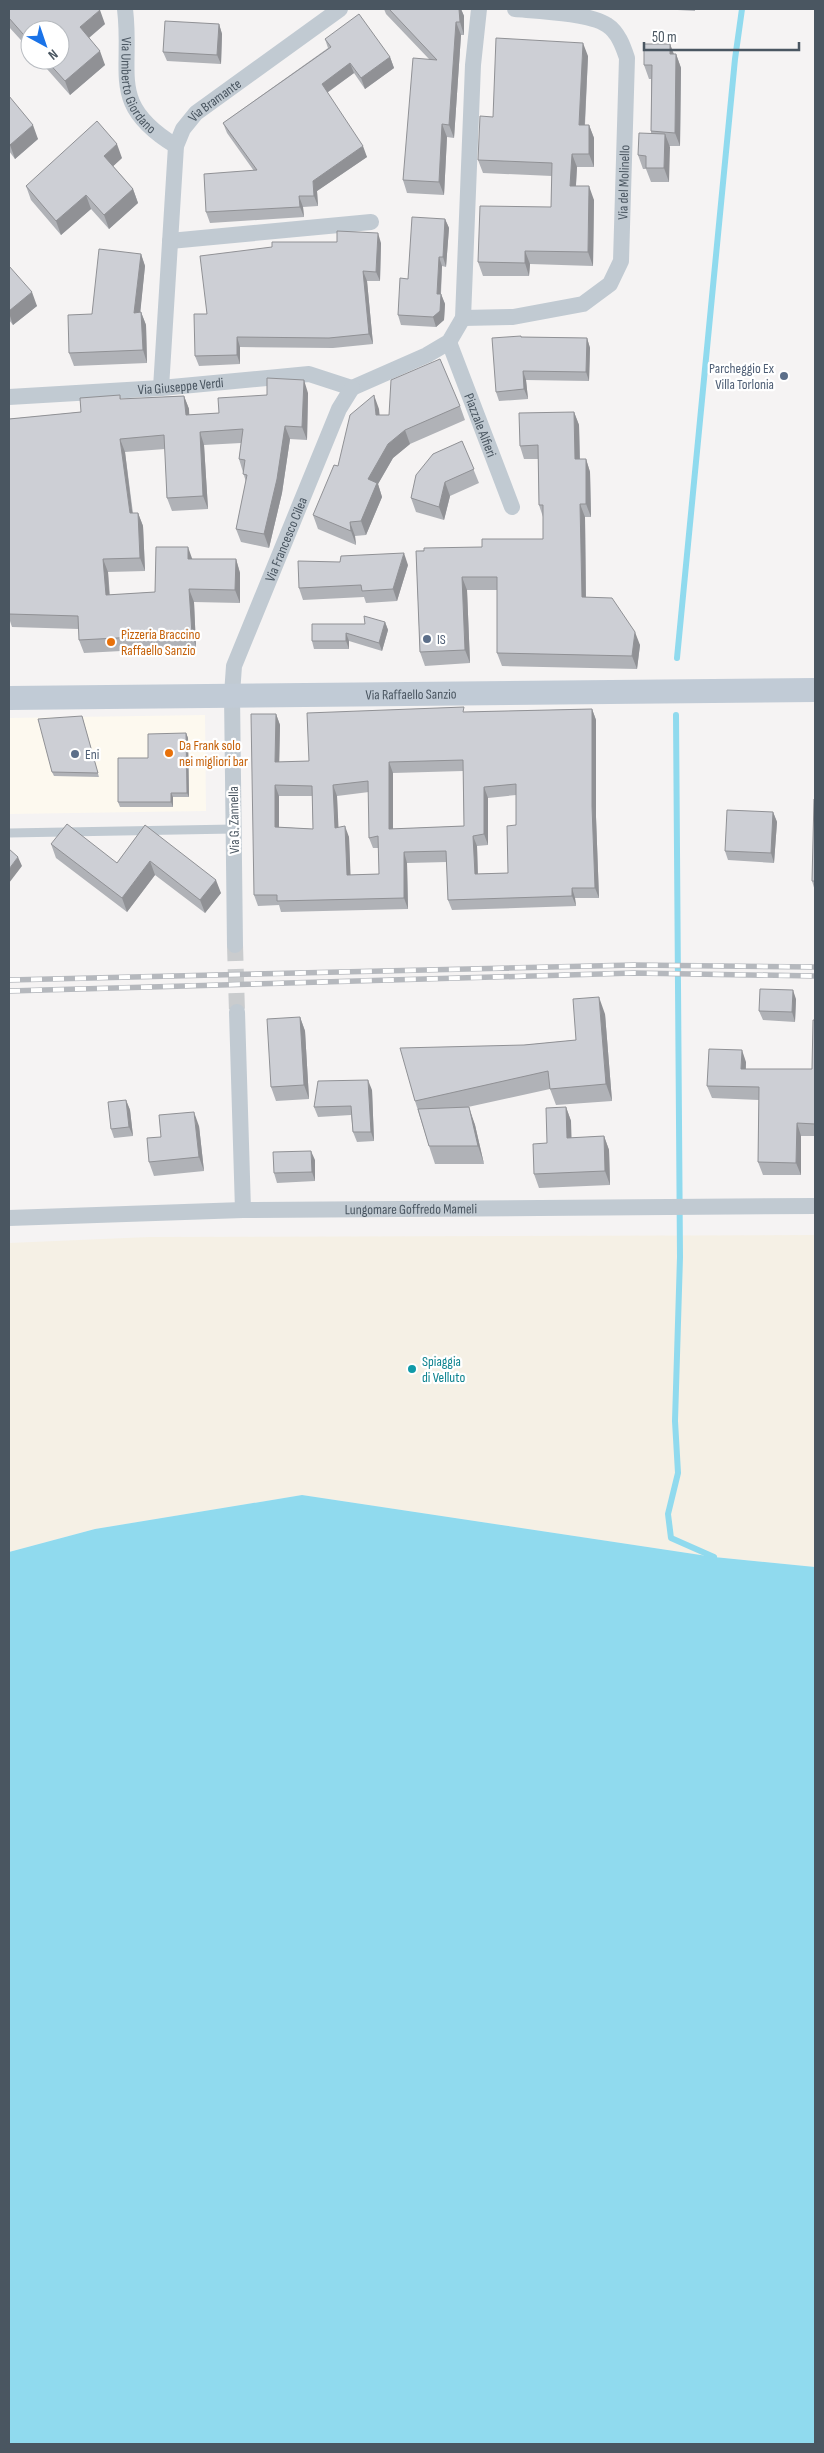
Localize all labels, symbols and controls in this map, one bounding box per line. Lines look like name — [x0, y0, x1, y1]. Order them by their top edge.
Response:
north arrow — [20, 20, 70, 70]
scale bar — [644, 20, 799, 52]
text: 50 m — [652, 28, 677, 47]
street label: Via Umberto Giordano — [118, 37, 160, 137]
text: N — [45, 46, 61, 63]
street label: Via Bramante — [184, 75, 244, 125]
street label: Via del Molinello — [614, 144, 633, 220]
place label: Parcheggio Ex Villa Torlonia — [709, 360, 775, 393]
marker: Parcheggio Ex Villa Torlonia — [778, 370, 790, 382]
street label: Via Giuseppe Verdi — [137, 374, 224, 398]
street label: Piazzale Alfieri — [461, 391, 501, 460]
street label: Via Francesco Cilea — [261, 494, 311, 584]
place label: Pizzeria Braccino Raffaello Sanzio — [121, 626, 200, 659]
place label: IS — [437, 631, 446, 648]
marker: IS — [421, 633, 433, 645]
marker: Pizzeria Braccino Raffaello Sanzio — [105, 636, 117, 648]
street label: Via Raffaello Sanzio — [365, 685, 457, 703]
place label: Da Frank solo nei migliori bar — [179, 737, 248, 770]
place label: Eni — [85, 746, 99, 763]
marker: Da Frank solo nei migliori bar — [163, 747, 175, 759]
marker: Eni — [69, 748, 81, 760]
street label: Via G. Zannella — [225, 786, 243, 854]
street label: Lungomare Goffredo Mameli — [345, 1200, 477, 1218]
place label: Spiaggia di Velluto — [422, 1353, 465, 1386]
marker: Spiaggia di Velluto — [406, 1363, 418, 1375]

